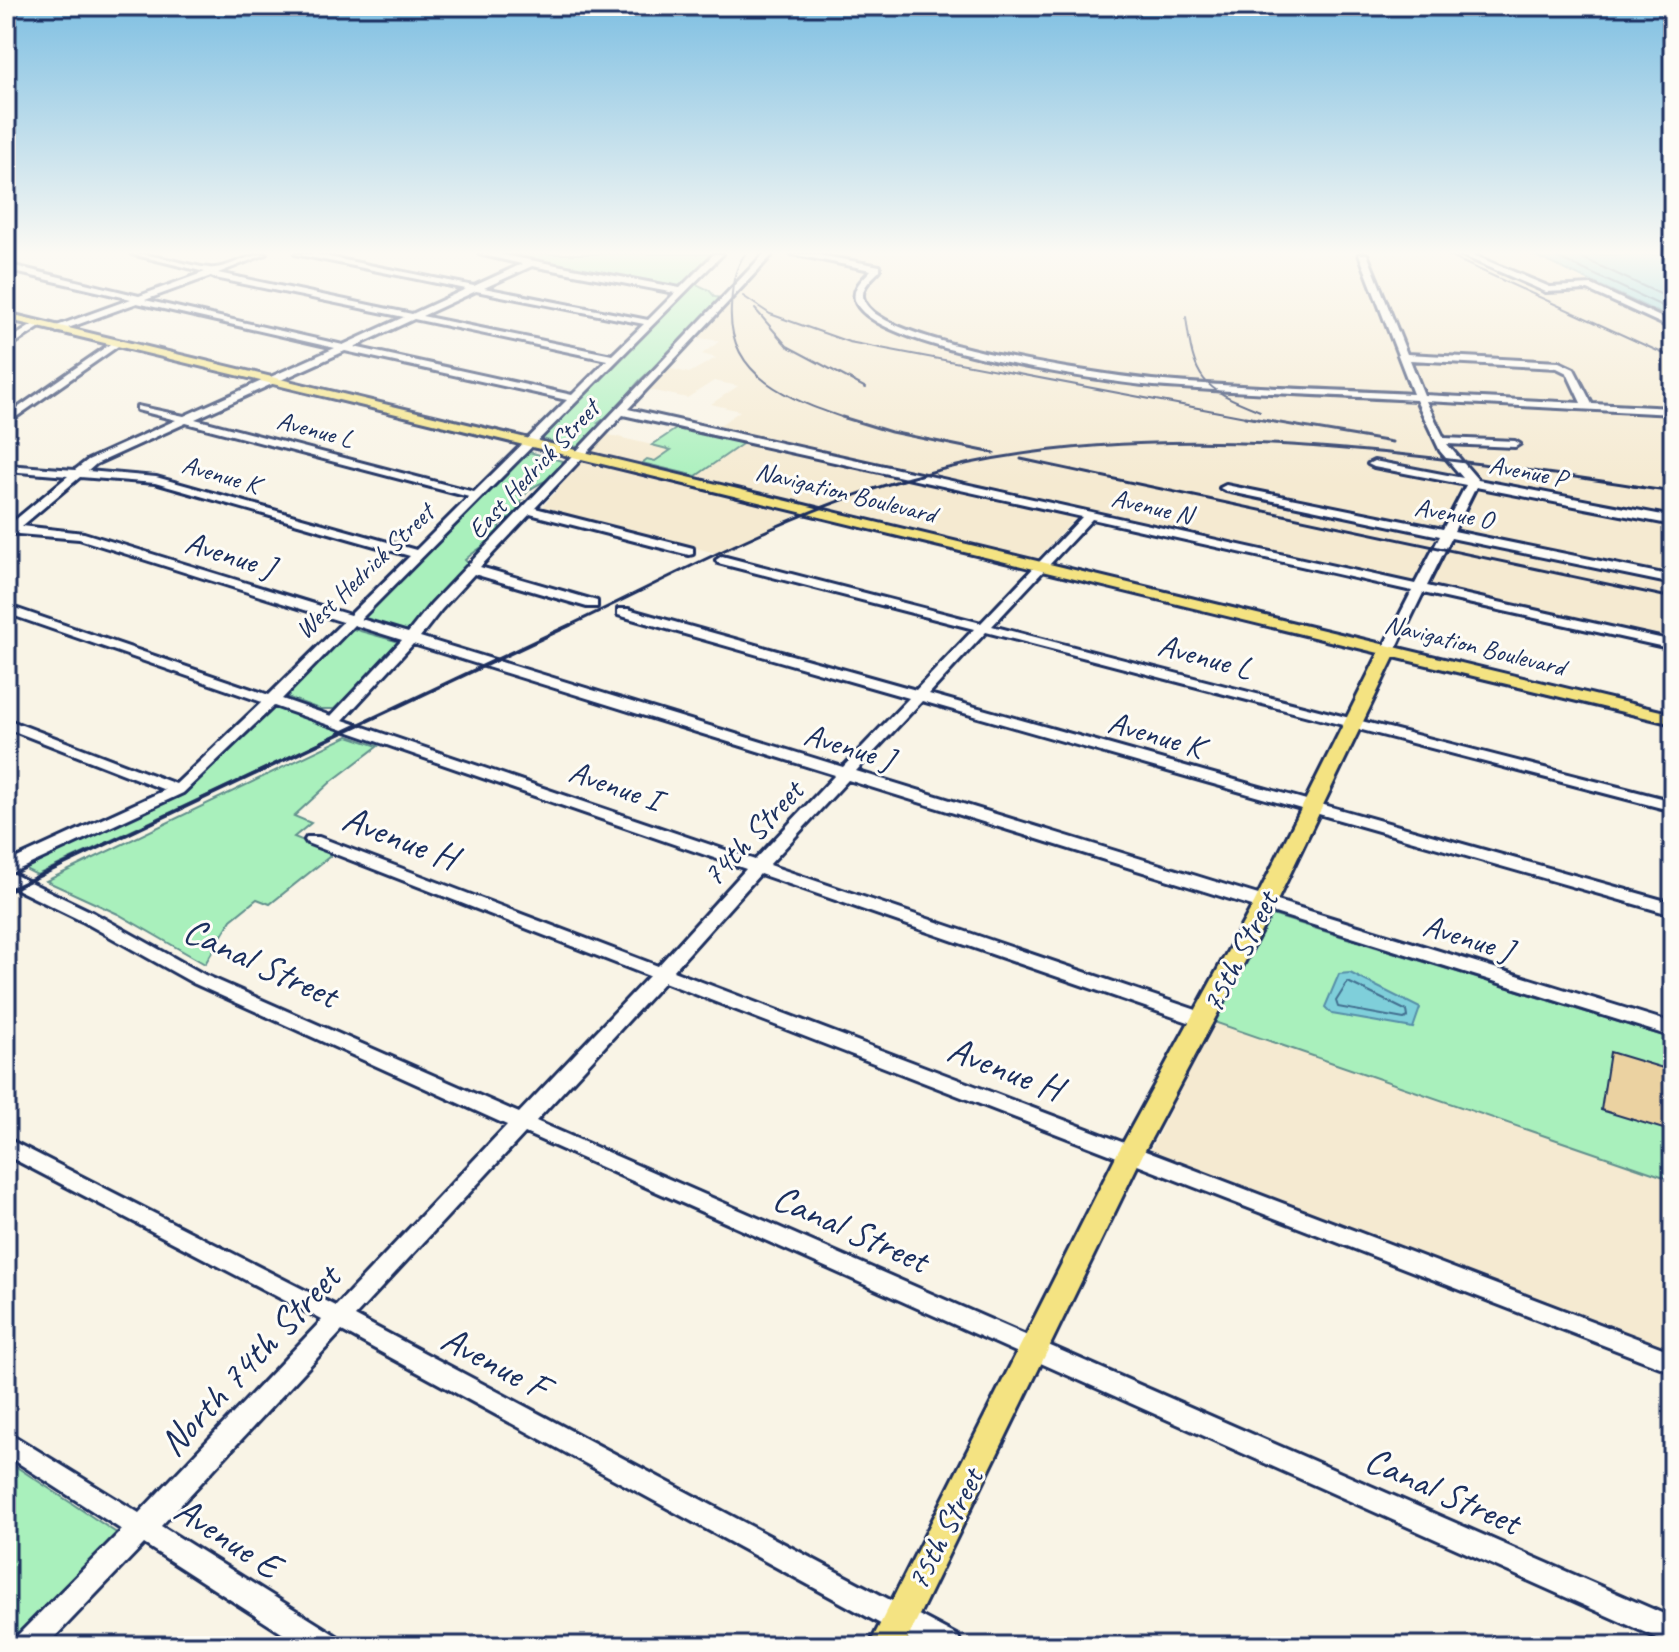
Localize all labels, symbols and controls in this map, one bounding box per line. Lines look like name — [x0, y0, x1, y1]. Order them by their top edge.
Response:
street label: East Hedrick Street — [461, 391, 608, 546]
street label: Avenue L — [273, 404, 357, 456]
street label: Avenue K — [178, 448, 268, 503]
street label: Avenue P — [1486, 448, 1573, 496]
street label: Navigation Boulevard — [752, 454, 943, 532]
street label: Avenue N — [1108, 481, 1200, 533]
street label: Avenue O — [1412, 490, 1499, 537]
street label: West Hedrick Street — [288, 495, 443, 646]
street label: Avenue J — [180, 522, 284, 589]
street label: Navigation Boulevard — [1381, 607, 1572, 685]
street label: Avenue L — [1154, 624, 1257, 689]
street label: Avenue K — [1103, 701, 1214, 769]
street label: Avenue J — [799, 714, 903, 781]
street label: Avenue I — [564, 751, 673, 823]
street label: 74th Street — [693, 769, 814, 895]
street label: Avenue H — [336, 794, 469, 883]
street label: 75th Street — [1192, 882, 1289, 1020]
street label: Avenue J — [1418, 905, 1522, 972]
street label: Canal Street — [176, 906, 348, 1020]
street label: Avenue H — [941, 1025, 1074, 1114]
street label: Canal Street — [766, 1174, 939, 1285]
street label: North 74th Street — [149, 1253, 352, 1466]
street label: Avenue F — [434, 1315, 563, 1414]
street label: Canal Street — [1358, 1436, 1531, 1547]
street label: 75th Street — [897, 1459, 994, 1597]
street label: Avenue E — [166, 1486, 294, 1592]

